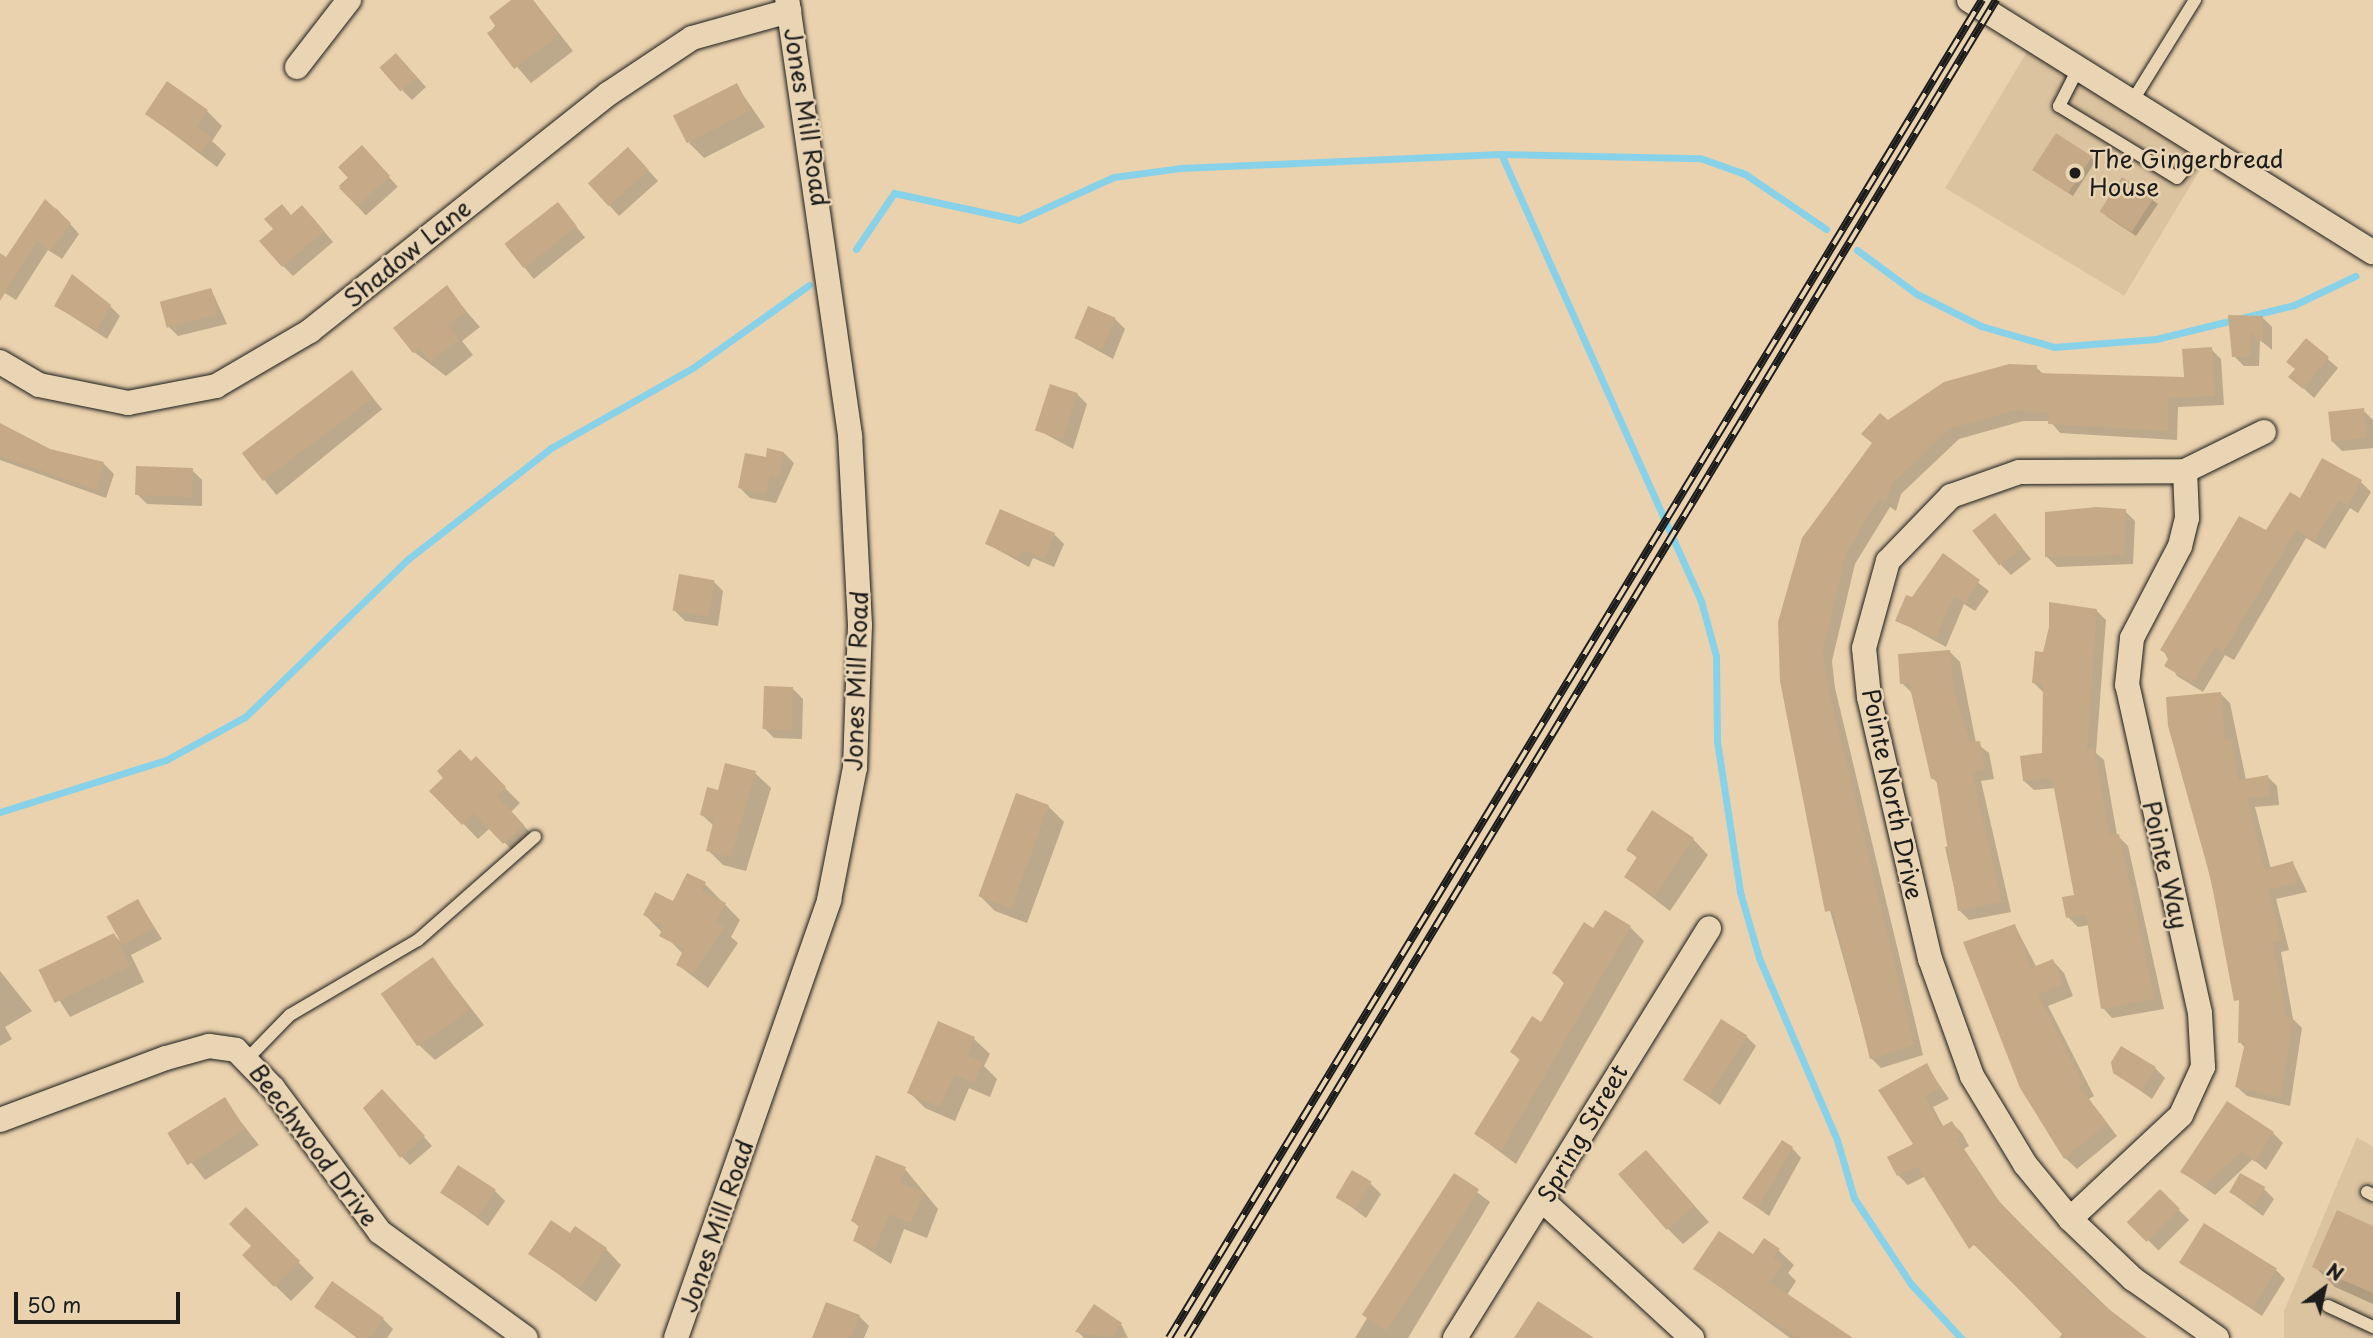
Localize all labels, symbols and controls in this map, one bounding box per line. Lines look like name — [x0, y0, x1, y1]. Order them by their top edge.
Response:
street label: Jones Mill Road — [779, 25, 835, 209]
place label: The Gingerbread House — [2089, 145, 2283, 201]
marker: The Gingerbread House — [2067, 165, 2083, 181]
street label: Shadow Lane — [338, 193, 476, 313]
street label: Jones Mill Road — [838, 589, 874, 773]
street label: Pointe North Drive — [1856, 685, 1930, 903]
street label: Pointe Way — [2137, 798, 2195, 932]
street label: Beechwood Drive — [243, 1058, 385, 1232]
street label: Spring Street — [1531, 1059, 1633, 1207]
street label: Jones Mill Road — [673, 1135, 759, 1317]
north arrow — [2289, 1254, 2359, 1324]
text: N — [2321, 1256, 2349, 1287]
scale bar — [18, 1278, 184, 1322]
text: 50 m — [27, 1288, 81, 1320]

